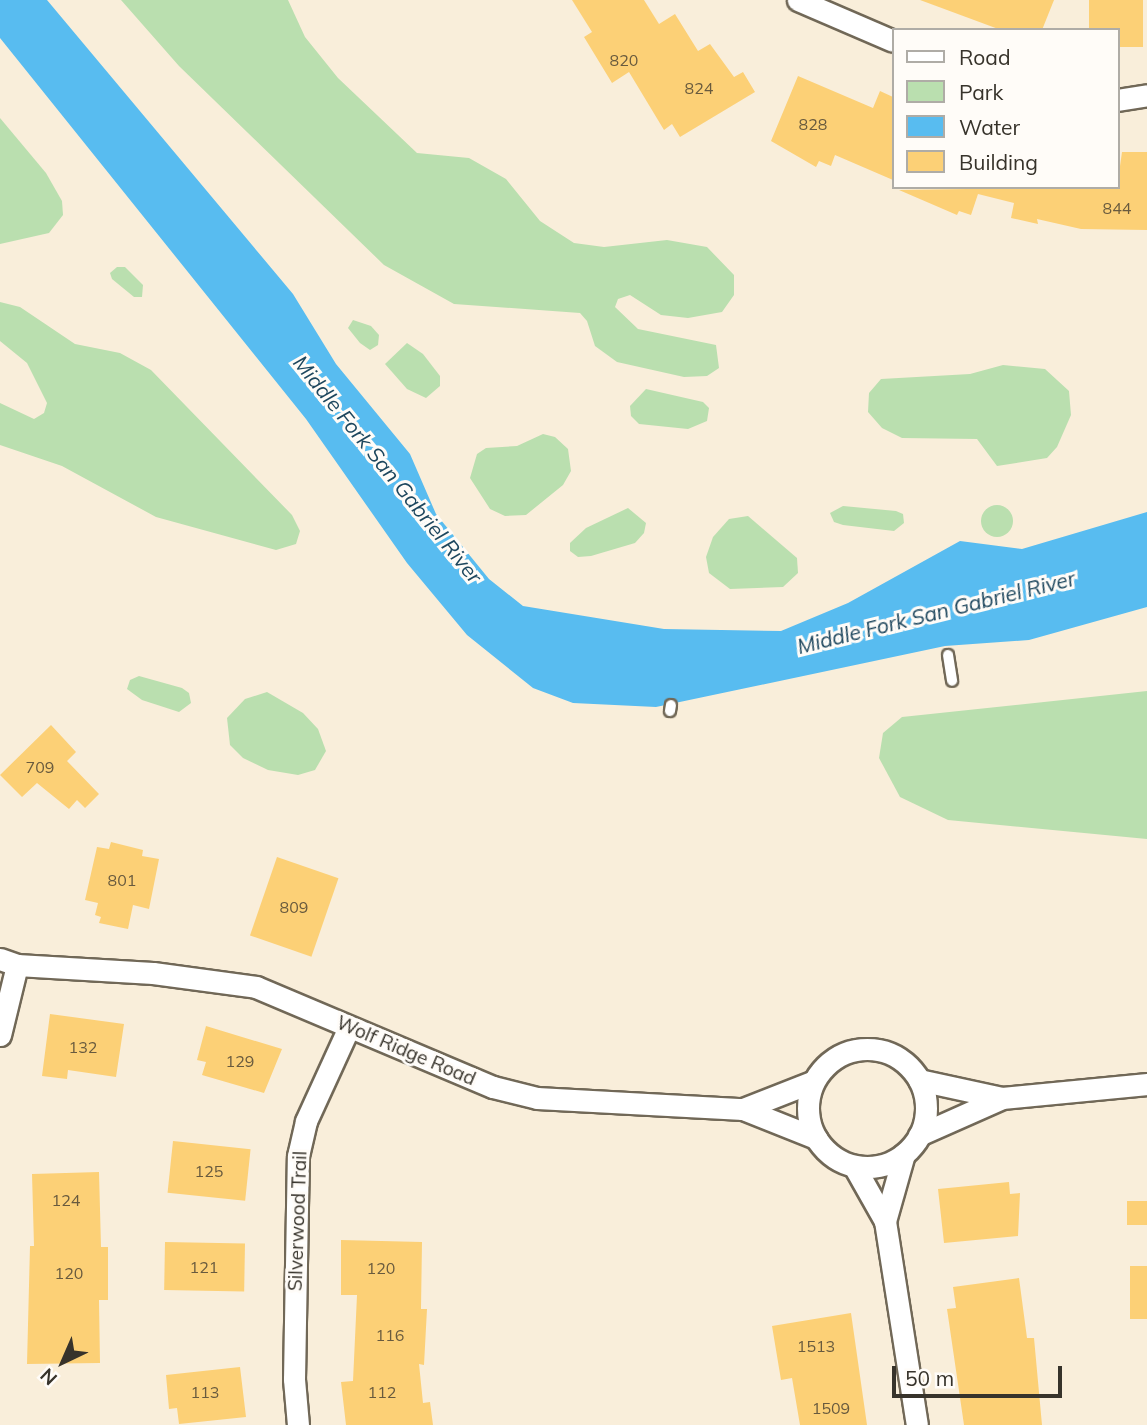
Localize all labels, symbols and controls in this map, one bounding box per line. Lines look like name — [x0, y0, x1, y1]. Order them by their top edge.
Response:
legend — [892, 28, 1119, 189]
text: Road — [959, 44, 1010, 70]
house number: 820 — [610, 50, 638, 70]
house number: 824 — [685, 78, 713, 98]
text: Park — [959, 79, 1003, 105]
house number: 828 — [799, 114, 827, 134]
text: Water — [959, 114, 1020, 140]
text: Building — [959, 149, 1038, 175]
house number: 844 — [1103, 198, 1131, 218]
water label: Middle Fork San Gabriel River — [288, 350, 488, 588]
water label: Middle Fork San Gabriel River — [794, 565, 1078, 659]
house number: 709 — [26, 757, 54, 777]
house number: 801 — [108, 870, 136, 890]
house number: 809 — [280, 897, 308, 917]
street label: Wolf Ridge Road — [333, 1011, 479, 1091]
house number: 132 — [69, 1037, 97, 1057]
house number: 129 — [226, 1051, 254, 1071]
street label: Silverwood Trail — [284, 1150, 312, 1292]
house number: 125 — [195, 1161, 223, 1181]
house number: 124 — [52, 1190, 80, 1210]
house number: 121 — [190, 1257, 218, 1277]
house number: 120 — [367, 1258, 395, 1278]
house number: 120 — [55, 1263, 83, 1283]
house number: 116 — [376, 1325, 404, 1345]
north arrow — [28, 1327, 98, 1397]
house number: 1513 — [797, 1336, 835, 1356]
scale bar — [895, 1352, 1065, 1396]
text: N — [35, 1363, 62, 1391]
text: 50 m — [905, 1365, 954, 1391]
house number: 113 — [191, 1382, 219, 1402]
house number: 112 — [368, 1382, 396, 1402]
house number: 1509 — [812, 1398, 850, 1418]

